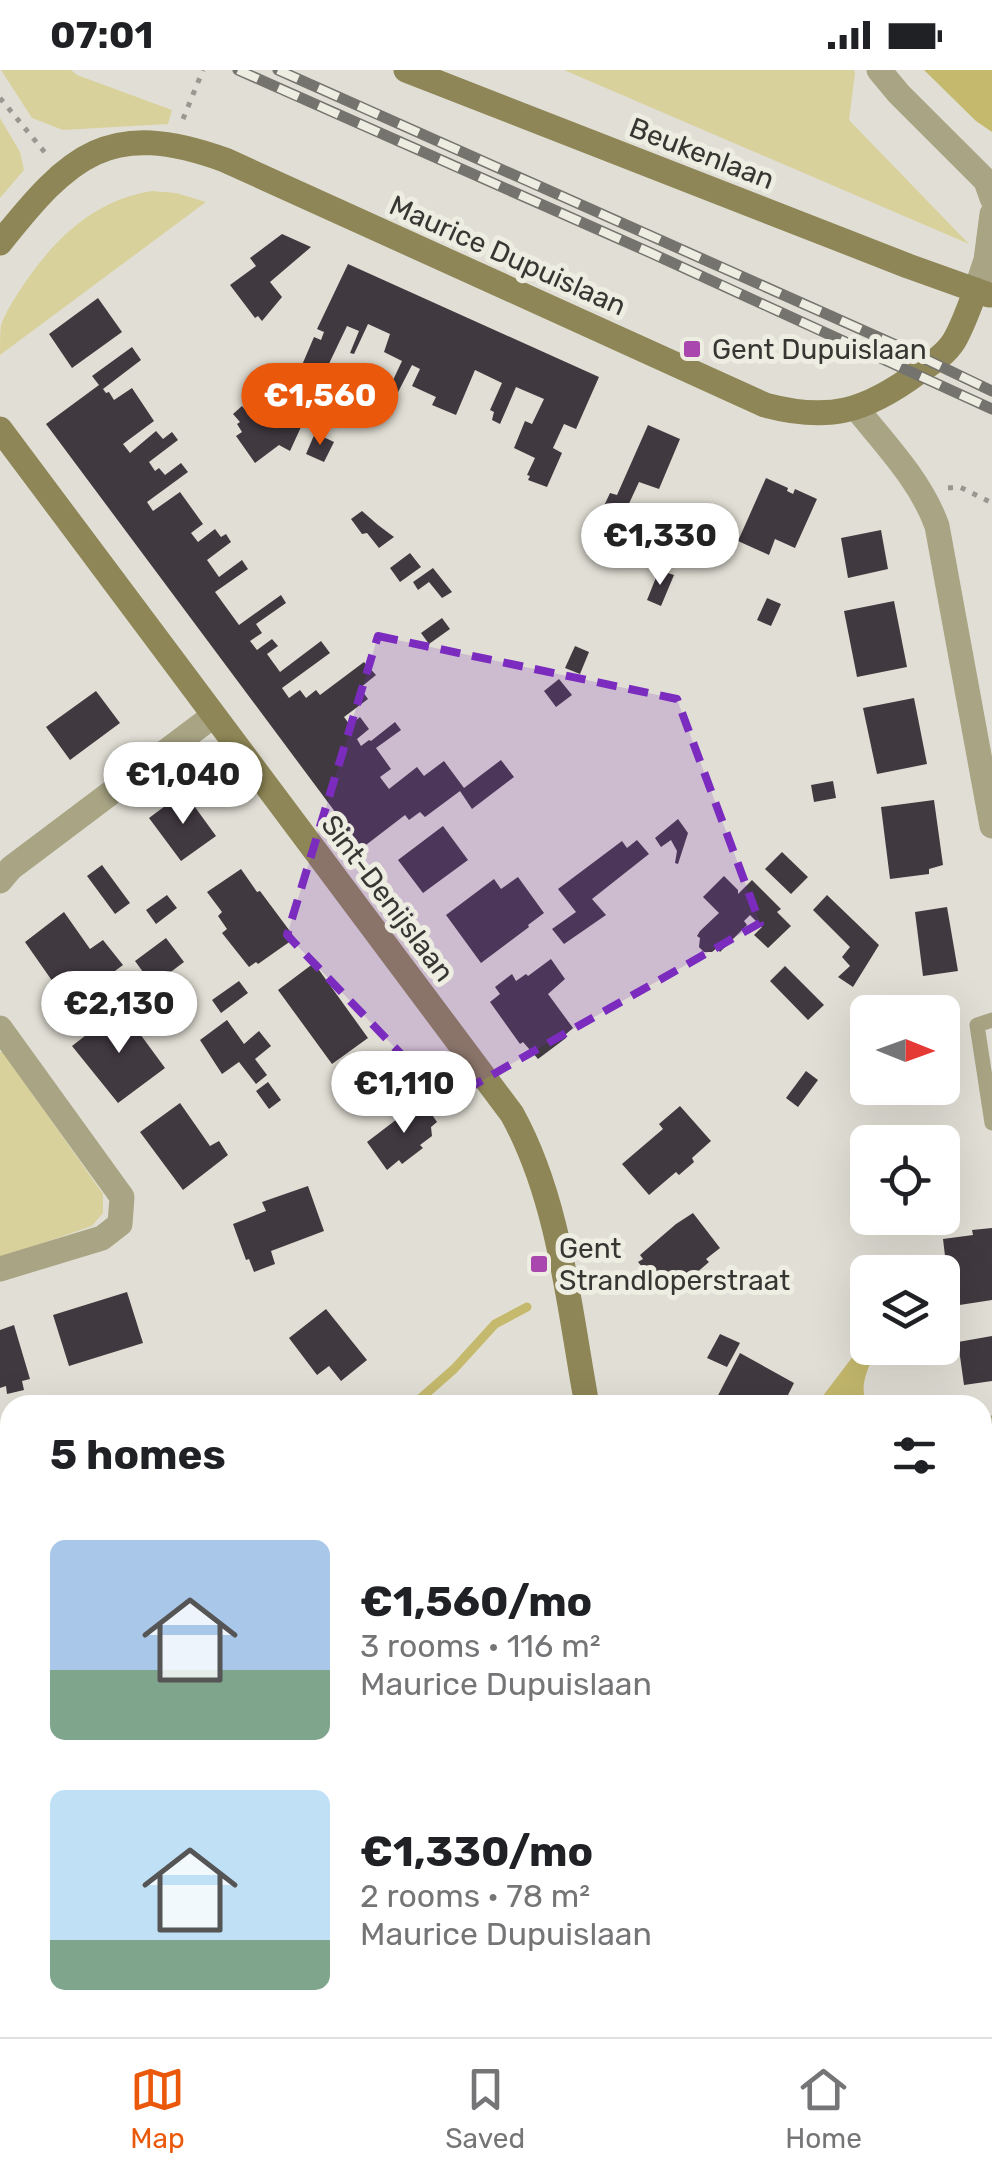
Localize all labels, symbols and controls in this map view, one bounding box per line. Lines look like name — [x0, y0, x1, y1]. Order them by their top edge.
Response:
text: 07:01 — [50, 12, 153, 58]
street label: Beukenlaan — [625, 111, 779, 196]
street label: Maurice Dupuislaan — [384, 188, 631, 322]
place label: Gent Dupuislaan — [712, 333, 927, 366]
marker: Gent Dupuislaan — [681, 338, 703, 360]
pin: €1,560 — [239, 363, 401, 448]
text: €1,560 — [263, 376, 377, 414]
pin: €1,330 — [579, 503, 741, 588]
text: €1,330 — [603, 516, 717, 554]
pin: €1,040 — [102, 742, 264, 827]
text: €1,040 — [125, 755, 241, 793]
street label: Sint-Denijslaan — [314, 809, 461, 988]
pin: €2,130 — [38, 971, 200, 1056]
text: €2,130 — [63, 984, 175, 1022]
north arrow — [850, 995, 960, 1105]
map controls — [850, 995, 960, 1365]
pin: €1,110 — [323, 1051, 485, 1136]
text: €1,110 — [353, 1064, 455, 1102]
button: locate — [850, 1125, 960, 1235]
place label: Gent Strandloperstraat — [559, 1232, 790, 1297]
marker: Gent Strandloperstraat — [528, 1253, 550, 1275]
button: layers — [850, 1255, 960, 1365]
icon: filters — [887, 1428, 942, 1483]
text: 5 homes — [50, 1430, 226, 1480]
text: €1,560/mo — [360, 1577, 592, 1627]
icon: home — [130, 1580, 250, 1700]
text: 3 rooms · 116 m² — [360, 1627, 601, 1665]
text: Maurice Dupuislaan — [360, 1665, 652, 1703]
text: €1,330/mo — [360, 1827, 593, 1877]
icon: home — [130, 1830, 250, 1950]
text: 2 rooms · 78 m² — [360, 1877, 590, 1915]
text: Maurice Dupuislaan — [360, 1915, 652, 1953]
tab: Map — [130, 2062, 185, 2155]
tab: Saved — [445, 2062, 525, 2155]
tab: Home — [785, 2062, 862, 2155]

